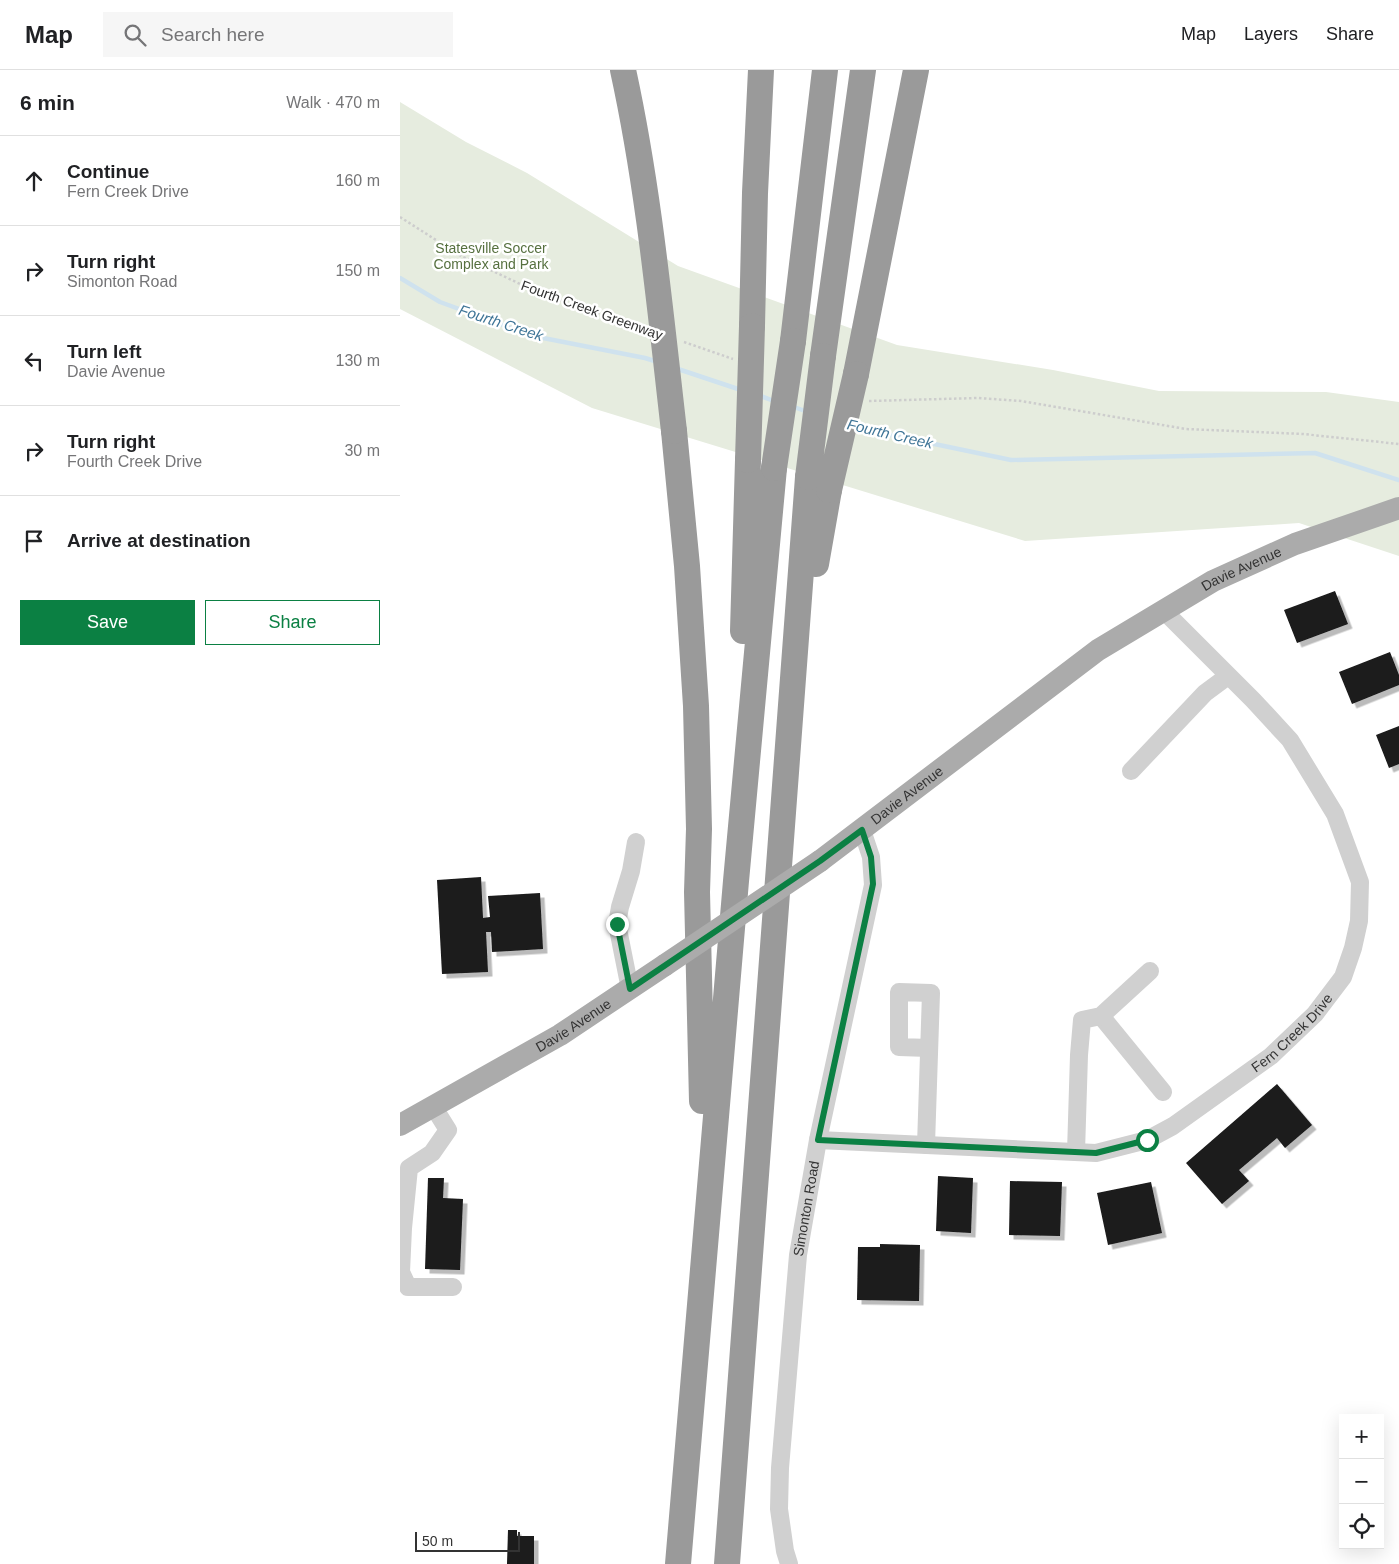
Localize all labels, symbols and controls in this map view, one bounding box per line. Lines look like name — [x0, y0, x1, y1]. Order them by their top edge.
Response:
search box — [103, 12, 453, 57]
text: Map — [25, 21, 73, 48]
icon: search — [121, 21, 149, 49]
text: Search here — [161, 24, 265, 45]
text: Map — [1181, 24, 1216, 44]
text: Layers — [1244, 24, 1298, 44]
text: Share — [1326, 24, 1374, 44]
text: 6 min — [20, 91, 75, 114]
text: Walk · 470 m — [286, 94, 380, 111]
text: Continue — [67, 161, 149, 182]
icon: ahead — [20, 167, 48, 195]
text: 160 m — [336, 172, 380, 189]
text: Fern Creek Drive — [67, 183, 189, 200]
park label: Statesville Soccer Complex and Park — [433, 240, 550, 272]
text: Turn right — [67, 251, 155, 272]
icon: right — [20, 257, 48, 285]
text: 150 m — [336, 262, 380, 279]
text: Simonton Road — [67, 273, 177, 290]
street label: Fourth Creek Greenway — [519, 277, 665, 343]
water label: Fourth Creek — [457, 301, 547, 345]
text: Turn left — [67, 341, 142, 362]
icon: left — [20, 347, 48, 375]
text: 130 m — [336, 352, 380, 369]
text: Davie Avenue — [67, 363, 165, 380]
water label: Fourth Creek — [846, 415, 936, 452]
text: Turn right — [67, 431, 155, 452]
icon: right — [20, 437, 48, 465]
text: 30 m — [344, 442, 380, 459]
text: Fourth Creek Drive — [67, 453, 202, 470]
icon: arrive — [20, 527, 48, 555]
text: Arrive at destination — [67, 530, 251, 551]
street label: Davie Avenue — [1198, 543, 1284, 594]
button: Save — [20, 600, 195, 645]
button: Share — [205, 600, 380, 645]
street label: Davie Avenue — [868, 763, 946, 828]
route end — [606, 913, 629, 936]
street label: Fern Creek Drive — [1248, 990, 1336, 1075]
street label: Davie Avenue — [533, 995, 614, 1055]
route start — [1136, 1129, 1159, 1152]
street label: Simonton Road — [790, 1160, 822, 1257]
map controls — [1339, 1414, 1384, 1549]
button: + — [1339, 1414, 1384, 1459]
button: − — [1339, 1459, 1384, 1504]
button: locate — [1339, 1504, 1384, 1549]
scale bar — [415, 1529, 520, 1552]
text: 50 m — [422, 1533, 453, 1549]

